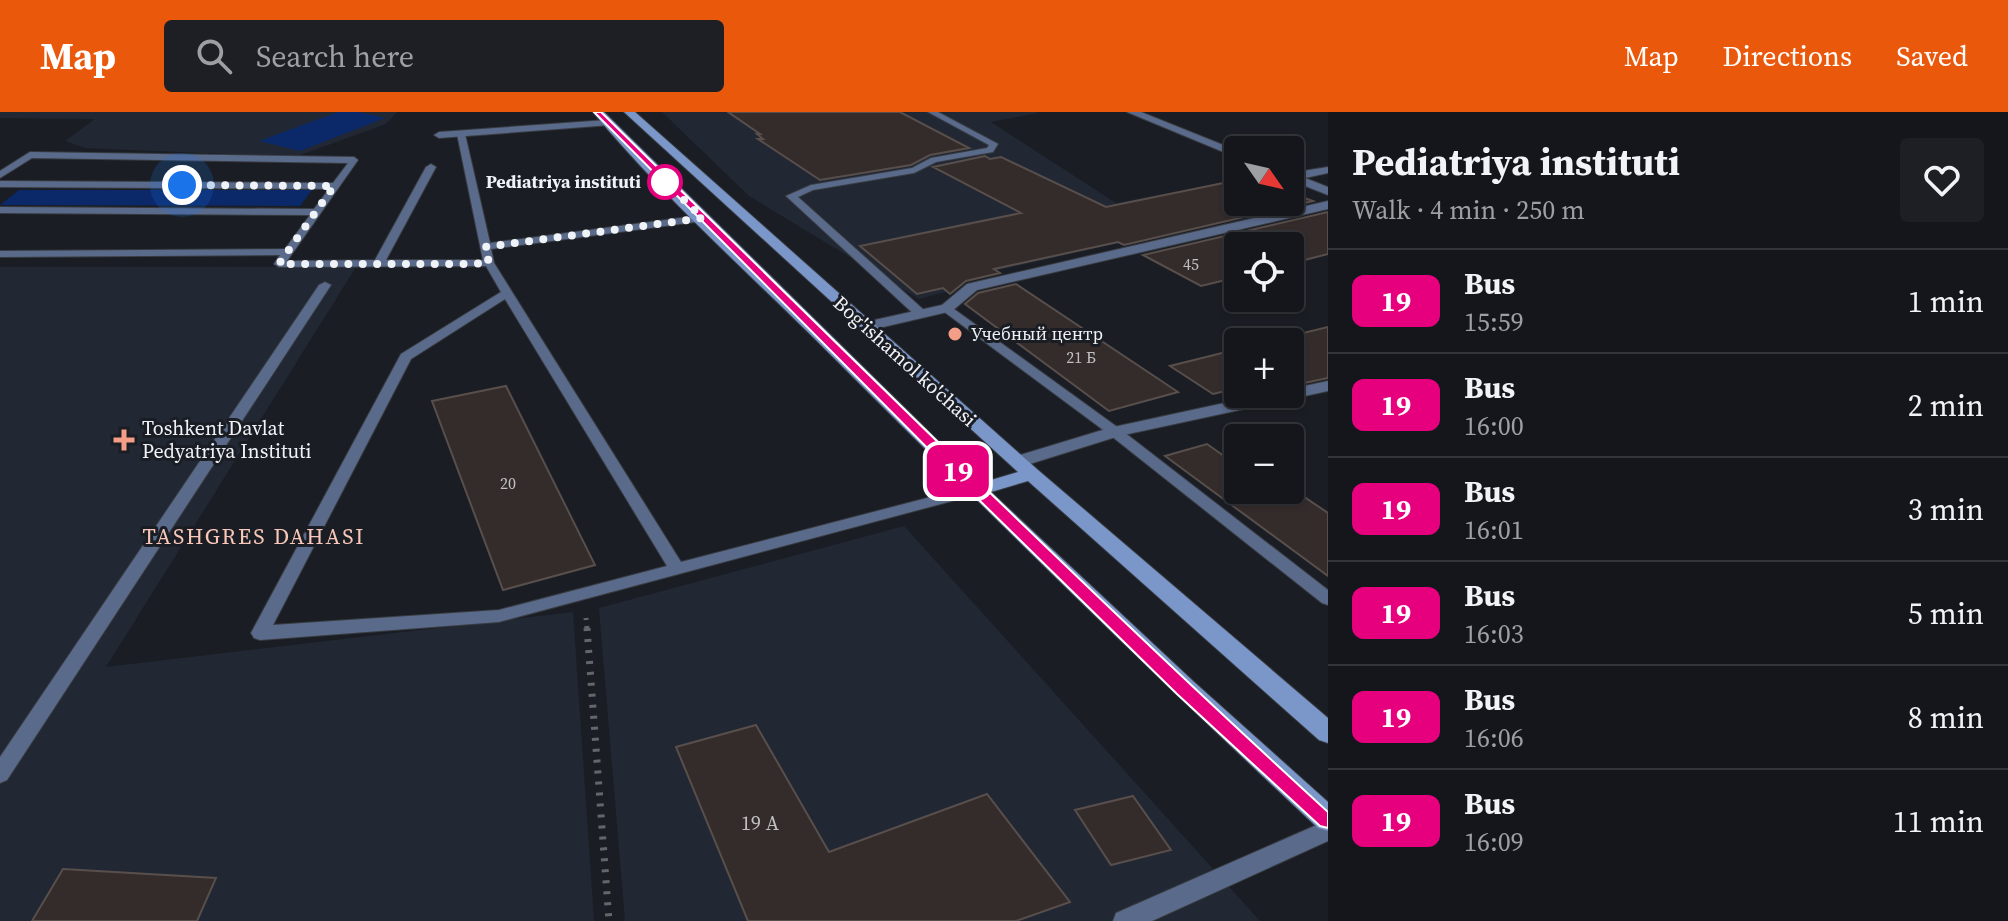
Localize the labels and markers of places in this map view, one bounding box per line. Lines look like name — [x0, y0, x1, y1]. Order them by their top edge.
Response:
marker: Pediatriya instituti — [648, 165, 682, 199]
place label: Pediatriya instituti — [486, 169, 641, 194]
place label: Учебный центр — [971, 321, 1103, 346]
marker: Учебный центр — [946, 325, 964, 343]
place label: Toshkent Davlat Pedyatriya Instituti — [142, 414, 312, 465]
marker: Toshkent Davlat Pedyatriya Instituti — [113, 429, 135, 451]

